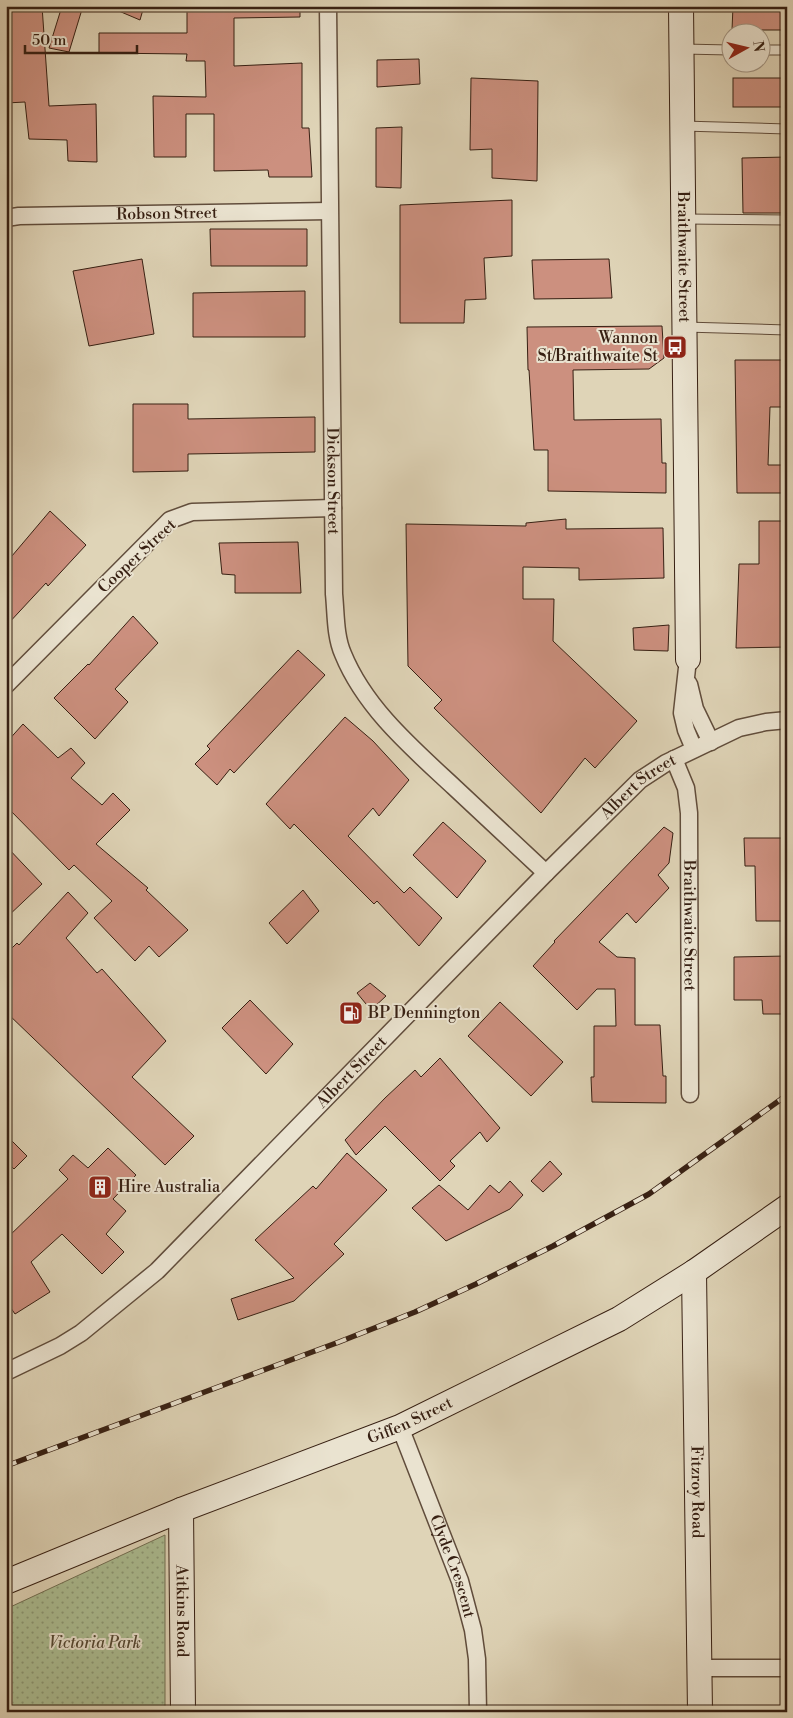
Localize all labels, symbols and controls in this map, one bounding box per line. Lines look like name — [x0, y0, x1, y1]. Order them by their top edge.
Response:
scale bar — [25, 22, 138, 54]
north arrow — [720, 22, 770, 72]
text: 50 m — [32, 31, 66, 50]
text: N — [748, 40, 768, 53]
street label: Braithwaite Street — [673, 190, 694, 323]
street label: Robson Street — [116, 203, 218, 224]
place label: Wannon St/Braithwaite St — [537, 328, 658, 366]
bus stop icon: Wannon St/Braithwaite St — [662, 334, 688, 360]
street label: Dickson Street — [322, 427, 343, 535]
street label: Cooper Street — [94, 514, 181, 597]
street label: Albert Street — [595, 750, 680, 824]
street label: Braithwaite Street — [679, 859, 700, 992]
fuel station icon: BP Dennington — [338, 1000, 364, 1026]
place label: BP Dennington — [367, 1003, 481, 1023]
street label: Albert Street — [311, 1032, 391, 1113]
building icon: Hire Australia — [87, 1174, 113, 1200]
place label: Hire Australia — [118, 1177, 221, 1197]
street label: Giffen Street — [364, 1393, 456, 1448]
street label: Fitzroy Road — [686, 1446, 708, 1538]
street label: Clyde Crescent — [425, 1512, 479, 1620]
street label: Aitkins Road — [172, 1564, 192, 1657]
park label: Victoria Park — [49, 1633, 141, 1653]

